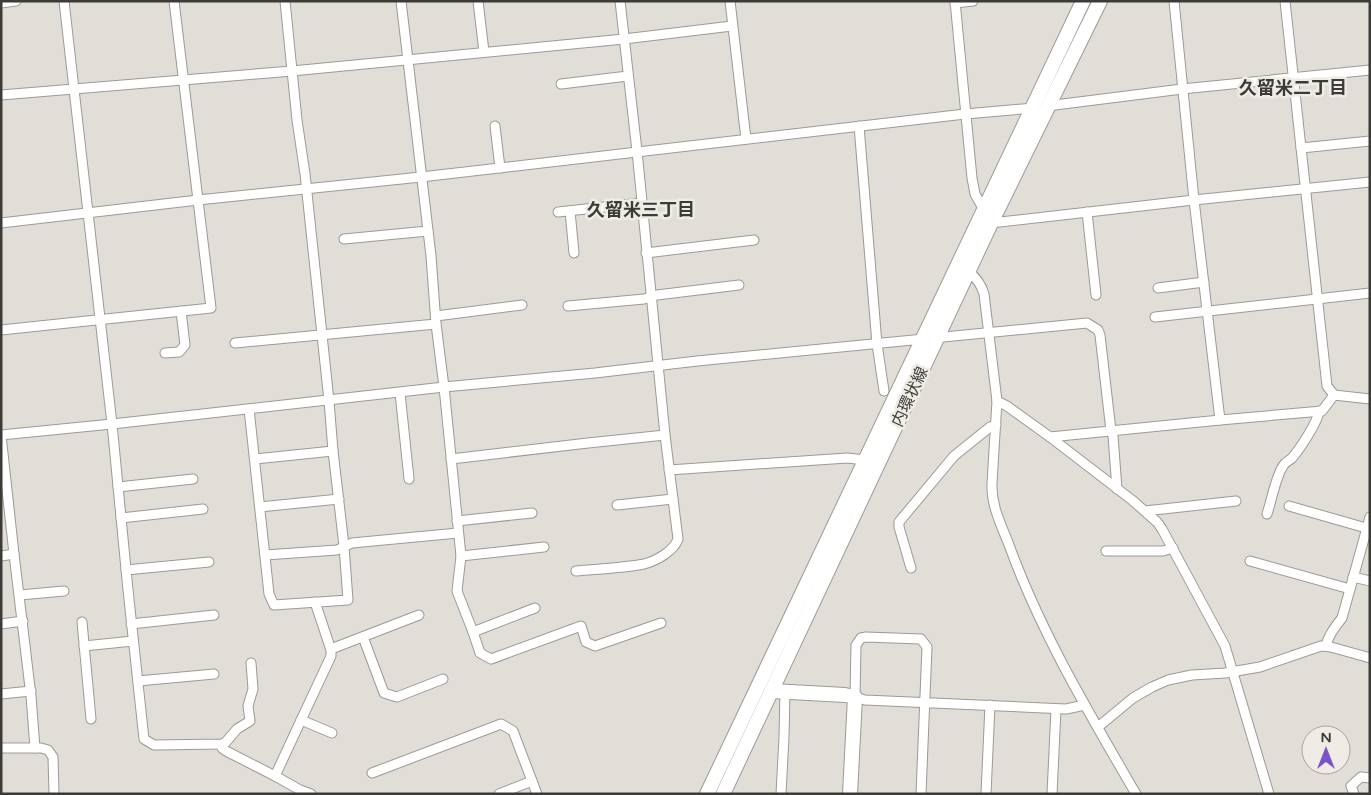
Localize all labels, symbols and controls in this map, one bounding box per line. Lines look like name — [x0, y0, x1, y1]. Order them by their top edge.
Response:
district label: 久留米二丁目 — [1239, 77, 1347, 99]
district label: 久留米三丁目 — [587, 199, 695, 221]
street label: 内環状線 — [887, 364, 933, 430]
north arrow — [1301, 725, 1351, 775]
text: N — [1320, 729, 1332, 746]

